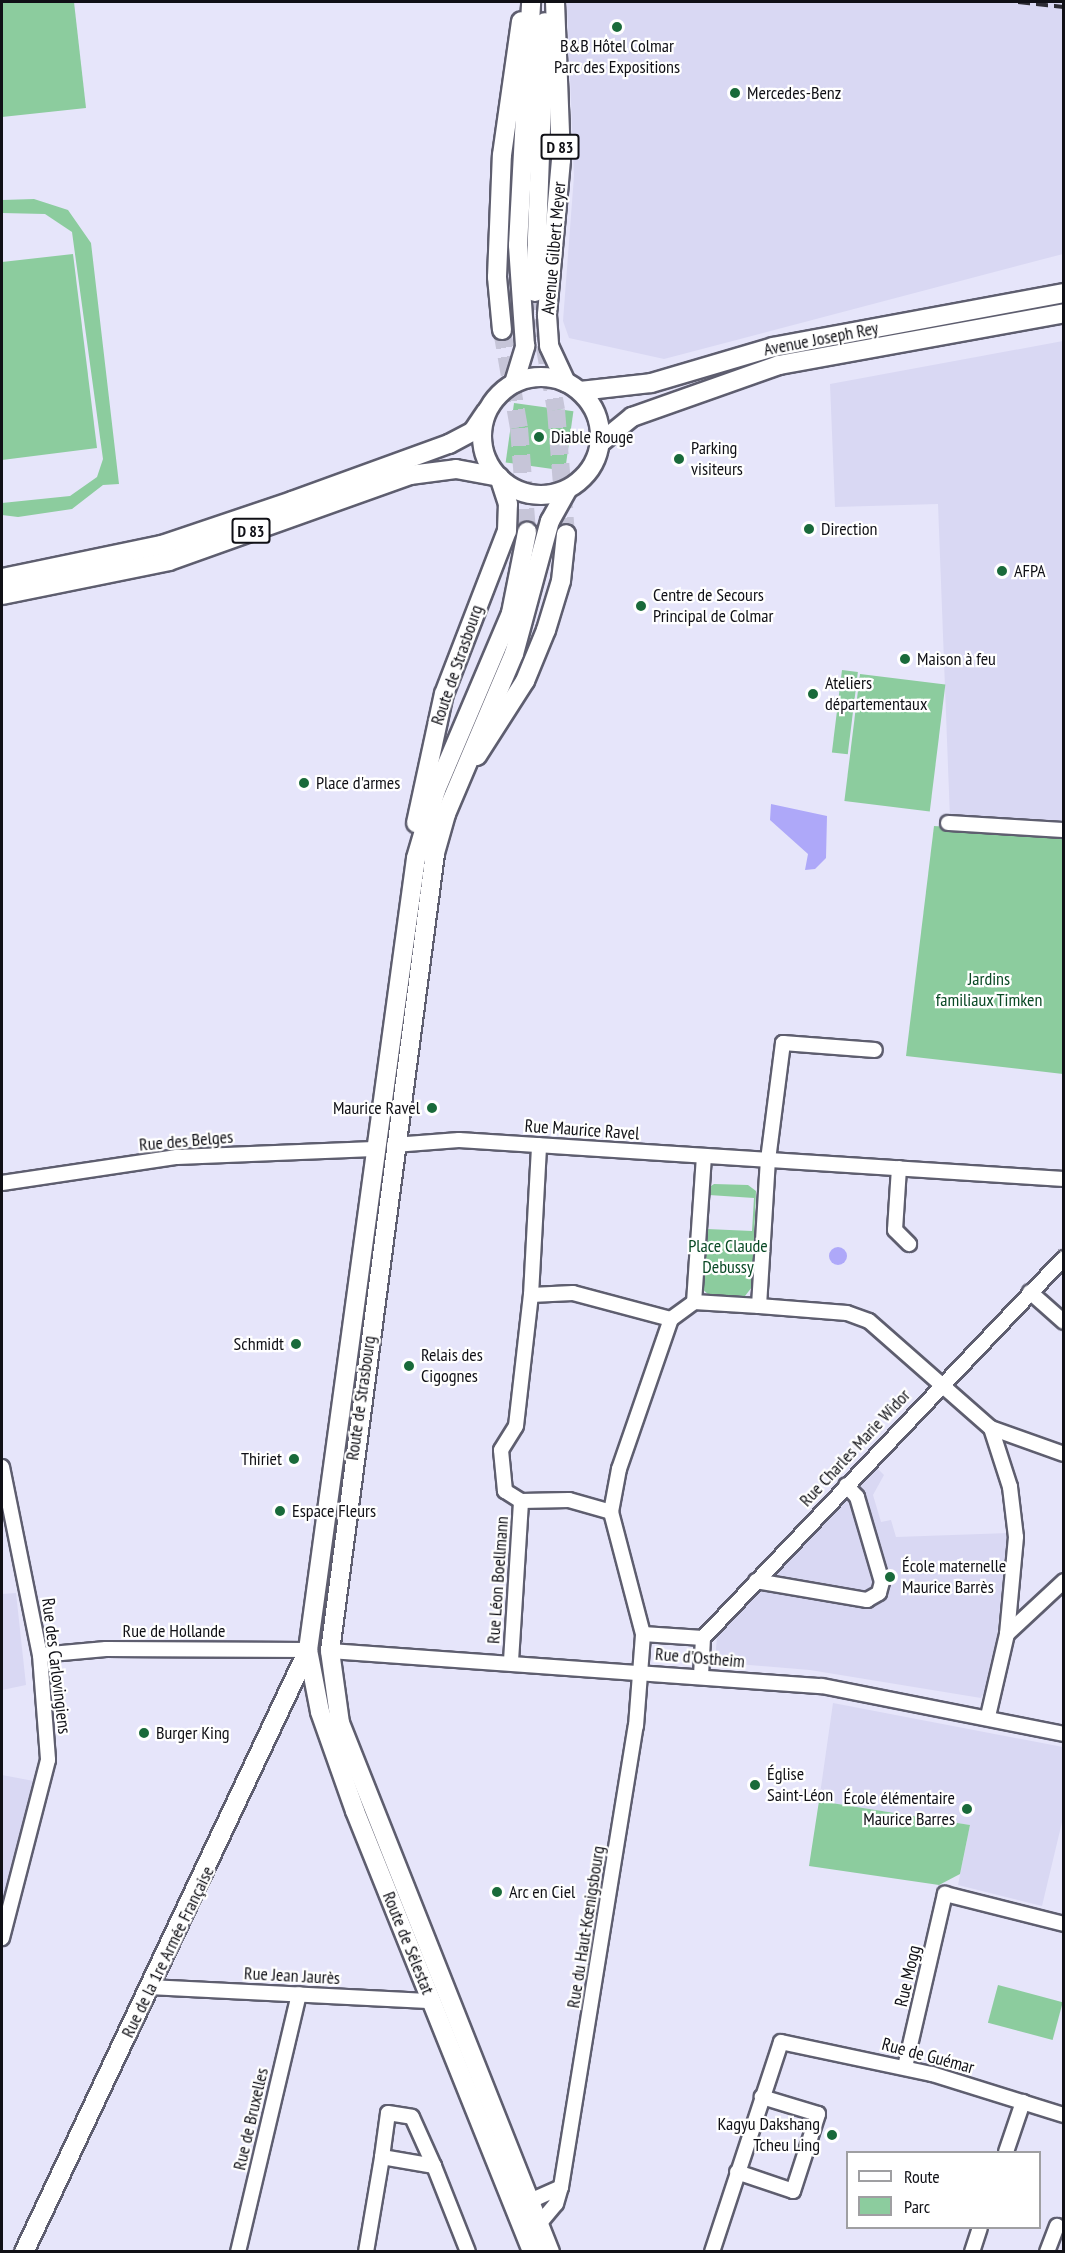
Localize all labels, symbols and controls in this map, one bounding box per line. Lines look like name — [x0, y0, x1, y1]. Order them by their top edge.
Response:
marker: B&B Hôtel Colmar Parc des Expositions — [610, 20, 624, 34]
place label: B&B Hôtel Colmar Parc des Expositions — [554, 36, 680, 78]
place label: Mercedes-Benz — [747, 82, 841, 104]
marker: Mercedes-Benz — [728, 86, 742, 100]
road number: D 83 — [539, 134, 581, 160]
street label: Avenue Gilbert Meyer — [537, 181, 571, 315]
street label: Avenue Joseph Rey — [762, 317, 880, 361]
place label: Diable Rouge — [551, 426, 634, 448]
marker: Diable Rouge — [532, 430, 546, 444]
place label: Parking visiteurs — [691, 438, 743, 480]
marker: Parking visiteurs — [672, 452, 686, 466]
road number: D 83 — [230, 518, 272, 544]
place label: Direction — [821, 518, 878, 540]
marker: Direction — [802, 522, 816, 536]
place label: AFPA — [1014, 560, 1046, 582]
marker: AFPA — [995, 564, 1009, 578]
place label: Centre de Secours Principal de Colmar — [653, 585, 773, 628]
marker: Centre de Secours Principal de Colmar — [634, 599, 648, 613]
street label: Route de Strasbourg — [426, 602, 488, 728]
place label: Maison à feu — [917, 648, 996, 670]
marker: Maison à feu — [898, 652, 912, 666]
place label: Ateliers départementaux — [825, 673, 927, 716]
marker: Ateliers départementaux — [806, 687, 820, 701]
place label: Place d'armes — [316, 772, 400, 794]
marker: Place d'armes — [297, 776, 311, 790]
park label: Jardins familiaux Timken — [935, 969, 1043, 1012]
place label: Maurice Ravel — [333, 1097, 420, 1119]
marker: Maurice Ravel — [425, 1101, 439, 1115]
street label: Rue Maurice Ravel — [524, 1115, 640, 1145]
street label: Rue des Belges — [138, 1126, 234, 1156]
park label: Place Claude Debussy — [688, 1236, 768, 1278]
place label: Schmidt — [234, 1333, 284, 1355]
street label: Route de Strasbourg — [342, 1334, 380, 1462]
marker: Schmidt — [289, 1337, 303, 1351]
place label: Relais des Cigognes — [421, 1345, 483, 1388]
marker: Relais des Cigognes — [402, 1359, 416, 1373]
street label: Rue Charles Marie Widor — [795, 1385, 915, 1511]
place label: Thiriet — [241, 1448, 282, 1470]
marker: Thiriet — [287, 1452, 301, 1466]
place label: Espace Fleurs — [292, 1500, 376, 1522]
marker: Espace Fleurs — [273, 1504, 287, 1518]
street label: Rue Léon Boellmann — [483, 1515, 513, 1645]
place label: École maternelle Maurice Barrès — [902, 1556, 1006, 1598]
marker: École maternelle Maurice Barrès — [883, 1570, 897, 1584]
street label: Rue des Carlovingiens — [37, 1597, 75, 1735]
street label: Rue de Hollande — [123, 1620, 225, 1642]
street label: Rue d'Ostheim — [654, 1643, 746, 1673]
place label: Burger King — [156, 1722, 230, 1744]
marker: Burger King — [137, 1726, 151, 1740]
place label: Église Saint-Léon — [767, 1764, 833, 1806]
marker: Église Saint-Léon — [748, 1778, 762, 1792]
place label: École élémentaire Maurice Barres — [843, 1788, 955, 1830]
marker: École élémentaire Maurice Barres — [960, 1802, 974, 1816]
street label: Rue du Haut-Kœnigsbourg — [563, 1844, 609, 2010]
street label: Rue de la 1re Armée Française — [117, 1863, 219, 2041]
place label: Arc en Ciel — [509, 1881, 576, 1903]
marker: Arc en Ciel — [490, 1885, 504, 1899]
street label: Route de Sélestat — [378, 1889, 438, 1997]
street label: Rue Mogg — [890, 1943, 926, 2009]
street label: Rue Jean Jaurès — [243, 1963, 341, 1989]
street label: Rue de Guémar — [879, 2033, 977, 2079]
street label: Rue de Bruxelles — [229, 2066, 273, 2172]
place label: Kagyu Dakshang Tcheu Ling — [718, 2114, 820, 2156]
marker: Kagyu Dakshang Tcheu Ling — [825, 2128, 839, 2142]
legend — [846, 2151, 1041, 2229]
text: Route — [904, 2165, 940, 2188]
text: Parc — [904, 2195, 930, 2218]

